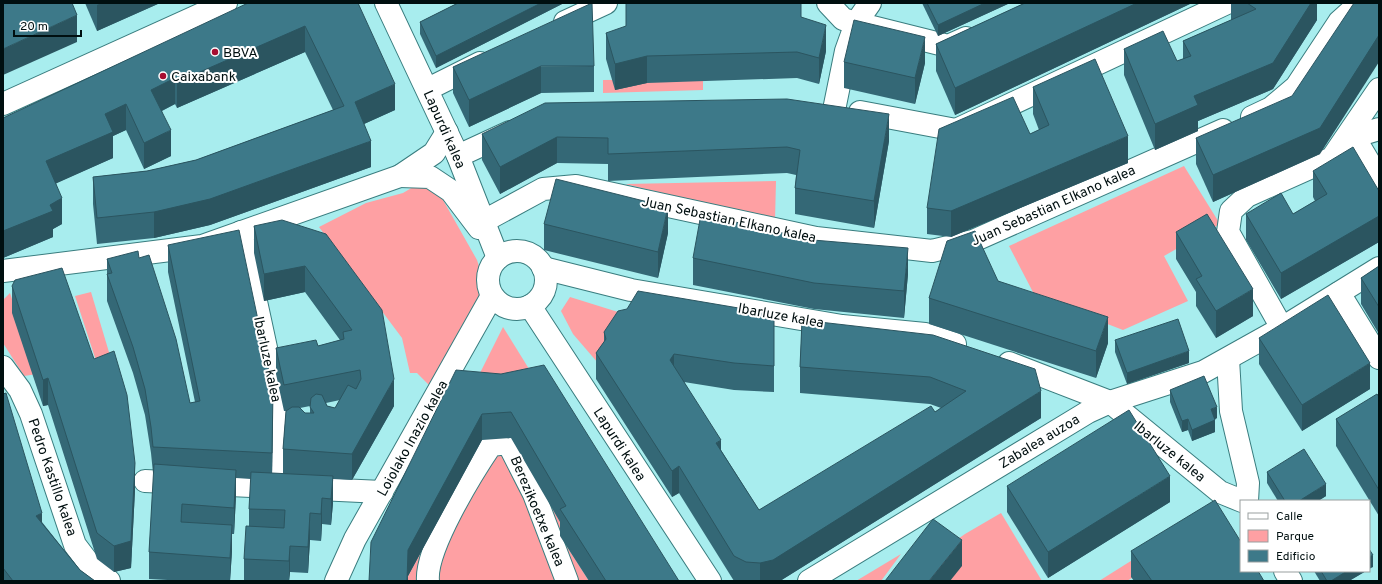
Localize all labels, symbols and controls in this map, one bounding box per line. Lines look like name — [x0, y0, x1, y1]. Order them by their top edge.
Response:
scale bar — [14, 12, 81, 38]
text: 20 m — [20, 19, 48, 35]
place label: BBVA — [223, 45, 258, 62]
marker: BBVA — [210, 47, 220, 57]
place label: Caixabank — [171, 69, 236, 86]
marker: Caixabank — [158, 71, 168, 81]
street label: Lapurdi kalea — [419, 88, 468, 171]
street label: Juan Sebastian Elkano kalea — [969, 162, 1138, 250]
street label: Juan Sebastian Elkano kalea — [640, 194, 817, 247]
street label: Ibarluze kalea — [736, 301, 825, 332]
street label: Ibarluze kalea — [249, 315, 284, 404]
street label: Loiolako Inazio kalea — [374, 378, 452, 500]
street label: Lapurdi kalea — [589, 405, 649, 485]
street label: Zabalea auzoa — [996, 412, 1083, 473]
street label: Pedro Kastillo kalea — [23, 416, 80, 539]
street label: Ibarluze kalea — [1130, 418, 1208, 486]
street label: Berezikoetxe kalea — [506, 454, 568, 569]
legend — [1240, 500, 1370, 572]
text: Calle — [1276, 509, 1303, 525]
text: Parque — [1276, 529, 1314, 545]
text: Edificio — [1276, 549, 1316, 565]

